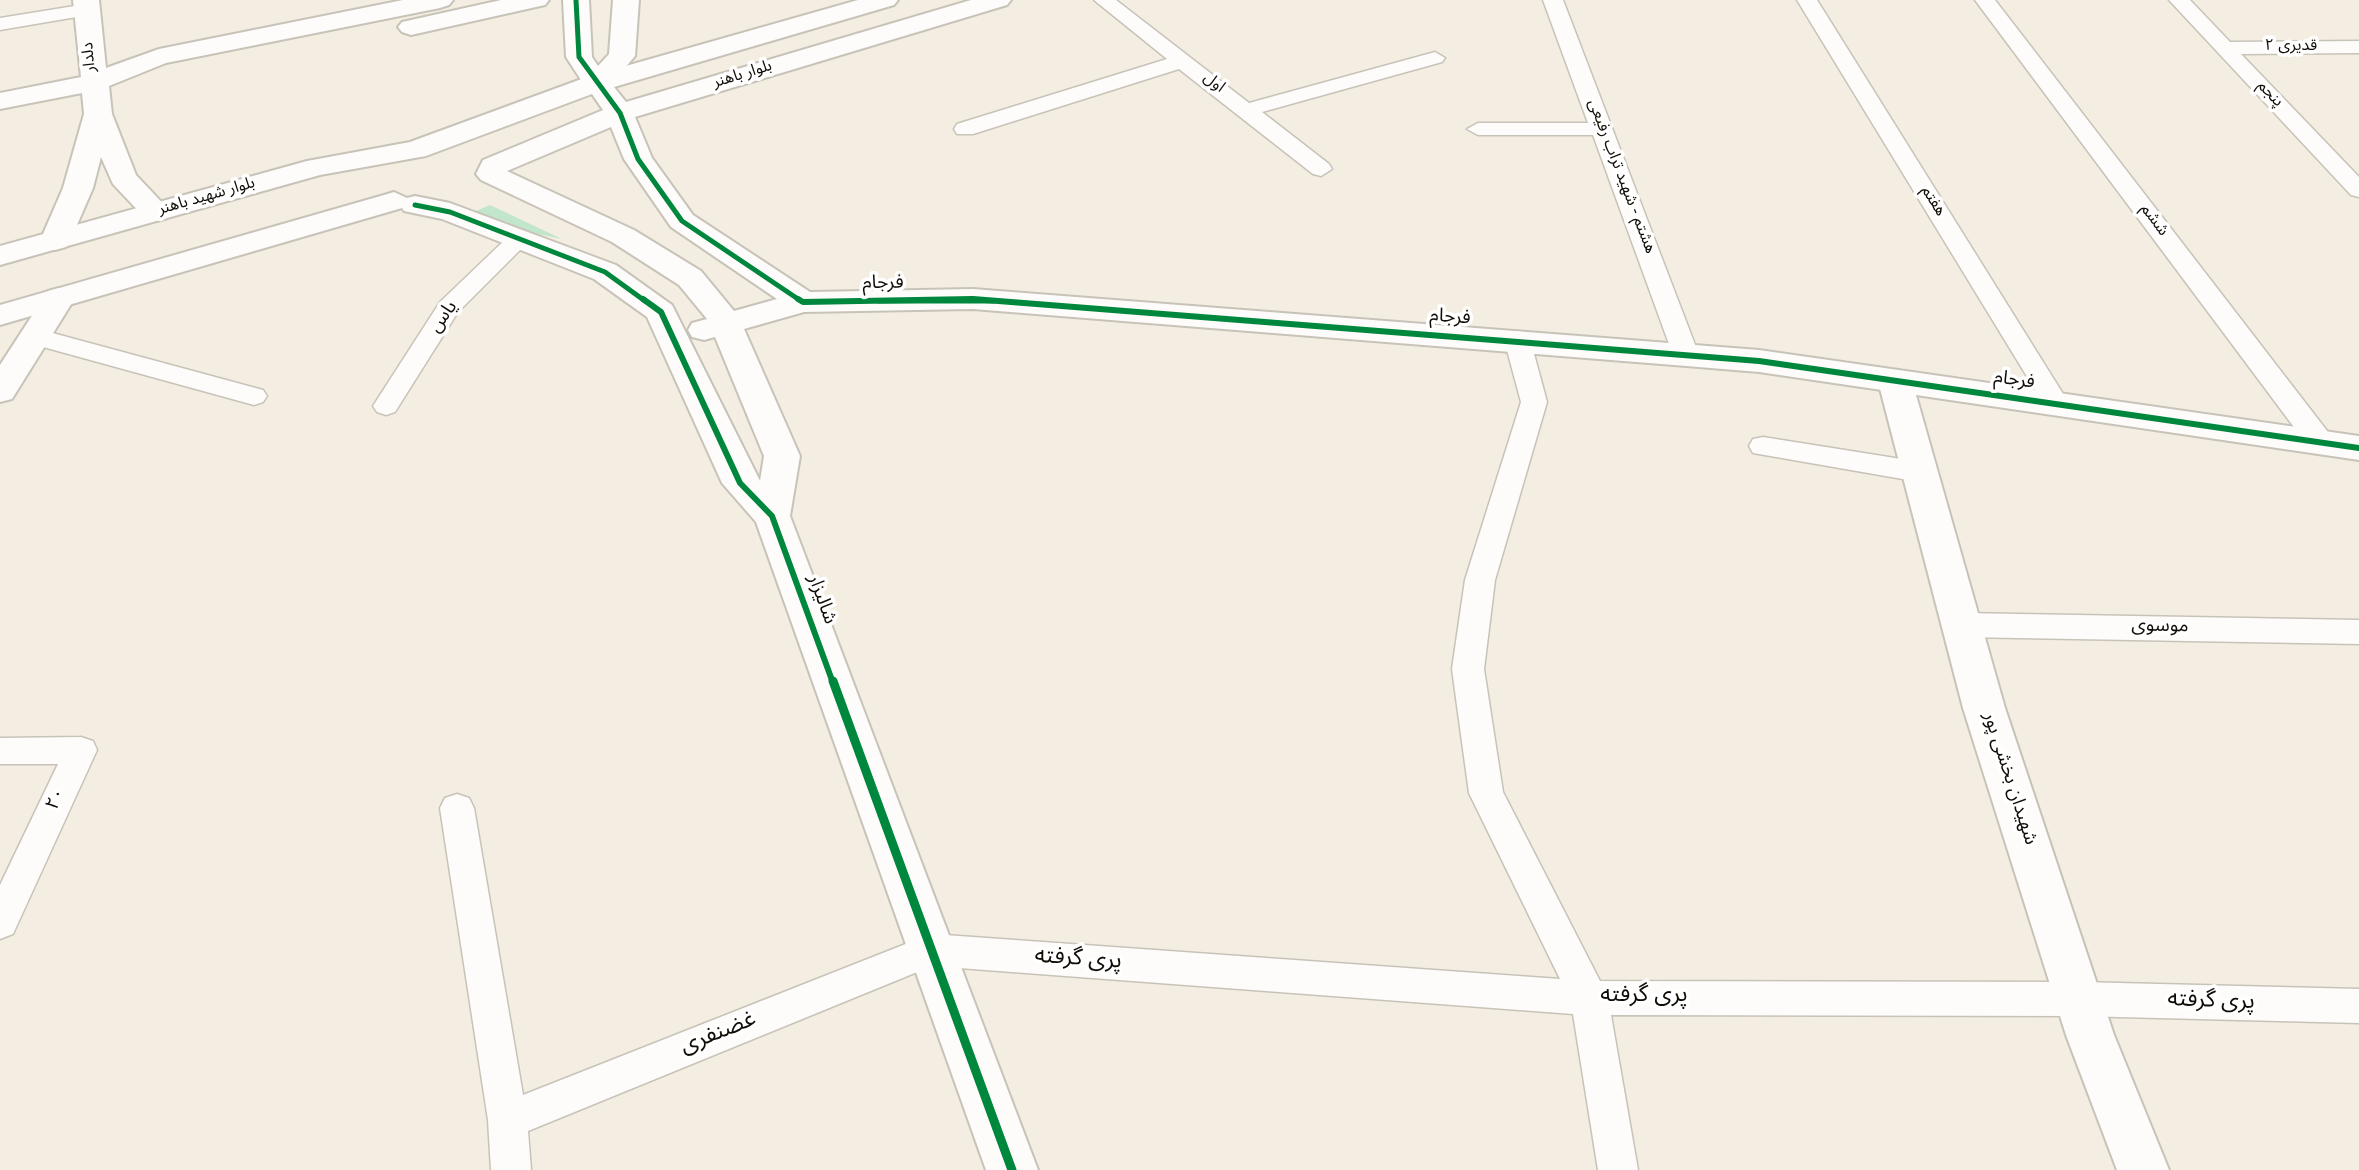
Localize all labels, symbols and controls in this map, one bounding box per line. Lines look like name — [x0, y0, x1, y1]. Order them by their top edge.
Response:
street label: قدیری ۲ — [2265, 38, 2317, 58]
street label: دلدار — [80, 41, 102, 73]
street label: بلوار باهنر — [711, 58, 775, 94]
street label: اول — [1198, 70, 1228, 98]
street label: پنجم — [2252, 78, 2286, 112]
street label: هشتم - شهید تراب رفیعی — [1582, 97, 1658, 257]
street label: بلوار شهید باهنر — [156, 175, 258, 221]
street label: هفتم — [1915, 183, 1949, 221]
street label: ششم — [2135, 201, 2171, 241]
street label: فرجام — [862, 273, 904, 297]
street label: یاس — [426, 297, 464, 339]
street label: فرجام — [1429, 306, 1471, 332]
street label: فرجام — [1992, 368, 2036, 396]
street label: شالیزار — [801, 572, 839, 628]
street label: موسوی — [2131, 616, 2189, 640]
street label: شهیدان بخشی پور — [1976, 710, 2040, 848]
street label: ۲۰ — [43, 785, 73, 815]
street label: پری گرفته — [1033, 944, 1123, 978]
street label: پری گرفته — [1600, 984, 1688, 1012]
street label: پری گرفته — [2167, 988, 2255, 1018]
street label: غضنفری — [677, 1007, 761, 1063]

